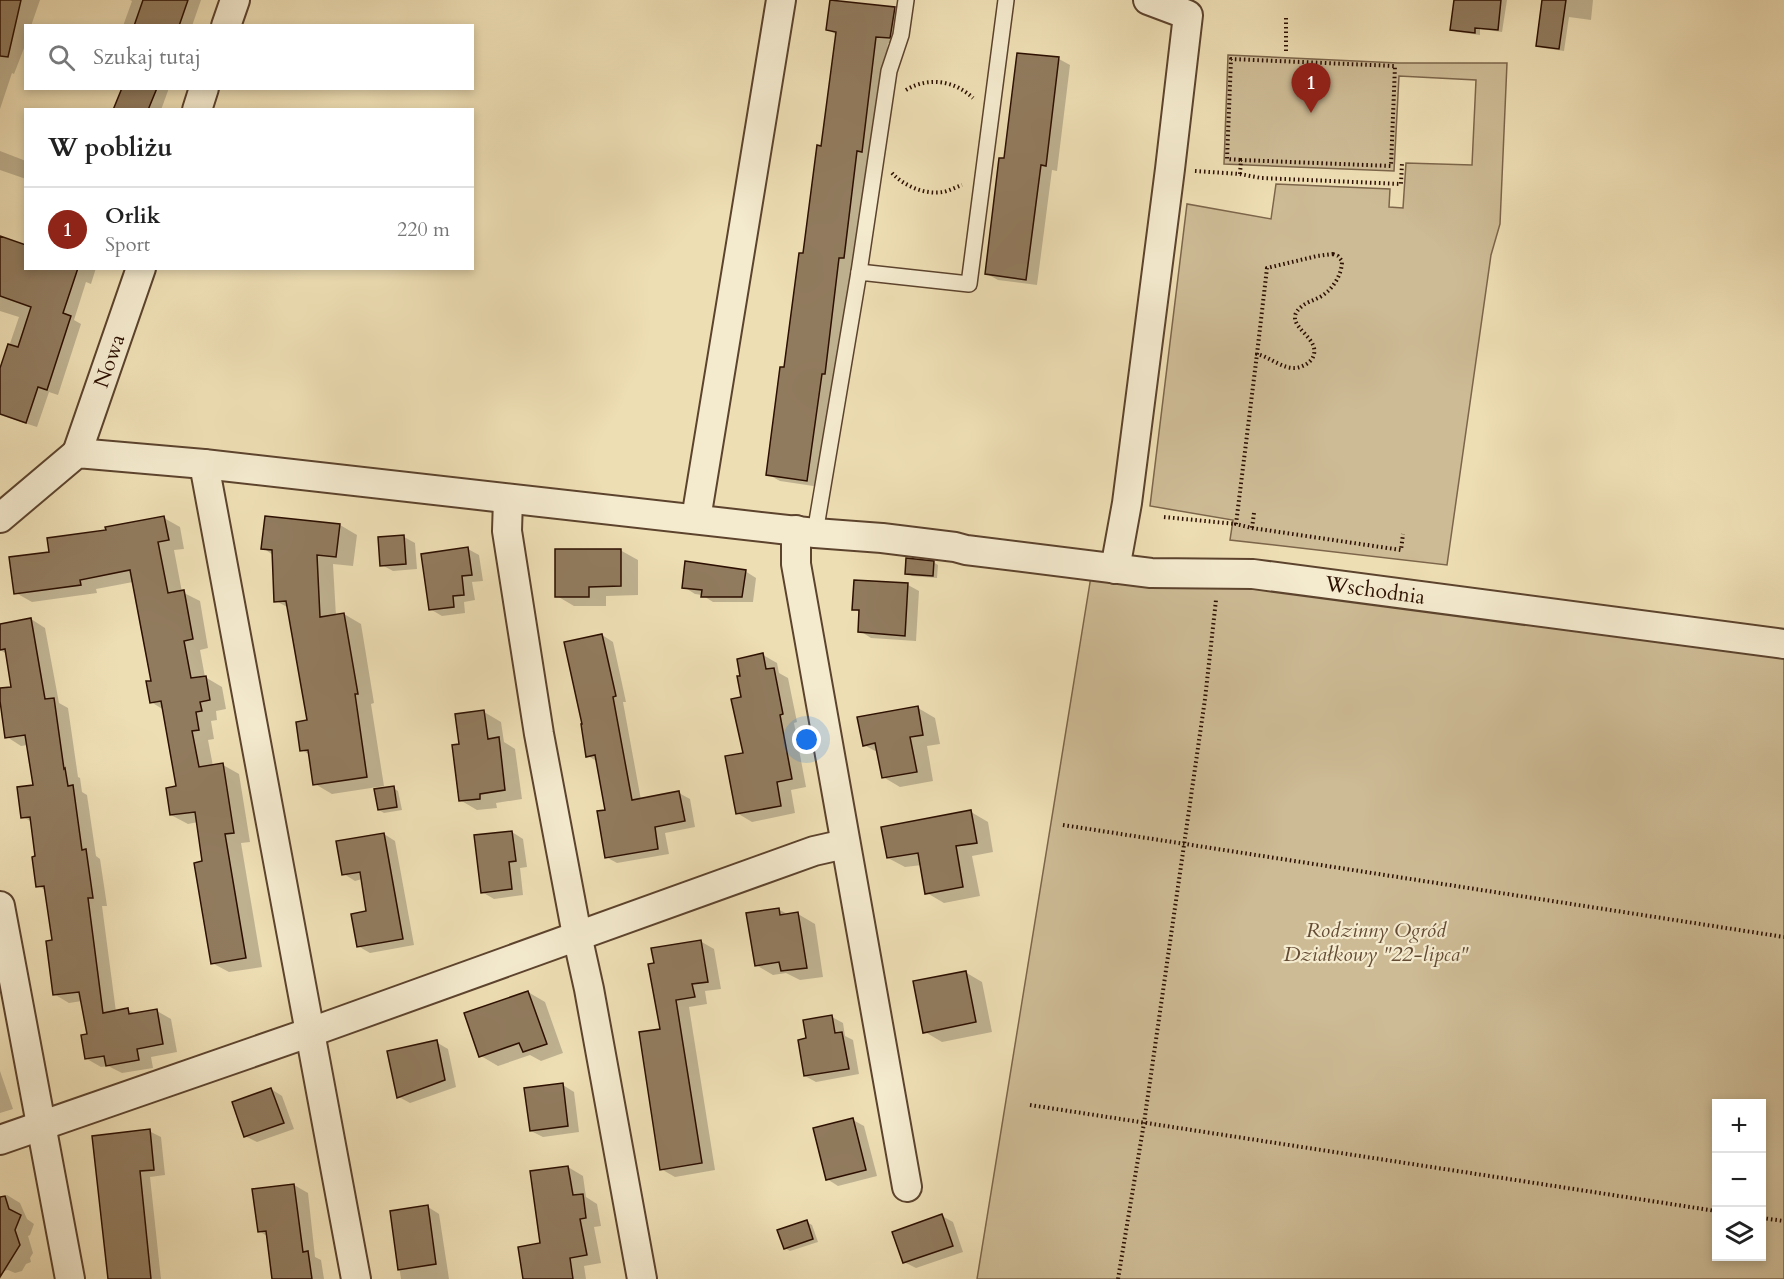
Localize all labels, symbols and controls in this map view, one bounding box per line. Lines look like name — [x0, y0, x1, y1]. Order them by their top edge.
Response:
search box — [24, 24, 474, 90]
icon: search — [45, 41, 78, 74]
text: Szukaj tutaj — [93, 42, 201, 72]
pin: 1 — [1292, 63, 1330, 113]
text: W pobliżu — [48, 130, 173, 165]
text: Orlik — [105, 201, 161, 231]
text: 1 — [62, 216, 73, 243]
text: 220 m — [397, 216, 450, 243]
text: Sport — [105, 231, 150, 258]
street label: Nowa — [87, 330, 132, 392]
street label: Wschodnia — [1322, 569, 1427, 612]
your location — [792, 725, 821, 754]
park label: Rodzinny Ogród Działkowy "22-lipca" — [1283, 916, 1469, 969]
map controls — [1712, 1099, 1766, 1261]
button: + — [1712, 1099, 1766, 1153]
button: − — [1712, 1153, 1766, 1207]
button: layers — [1712, 1207, 1766, 1261]

